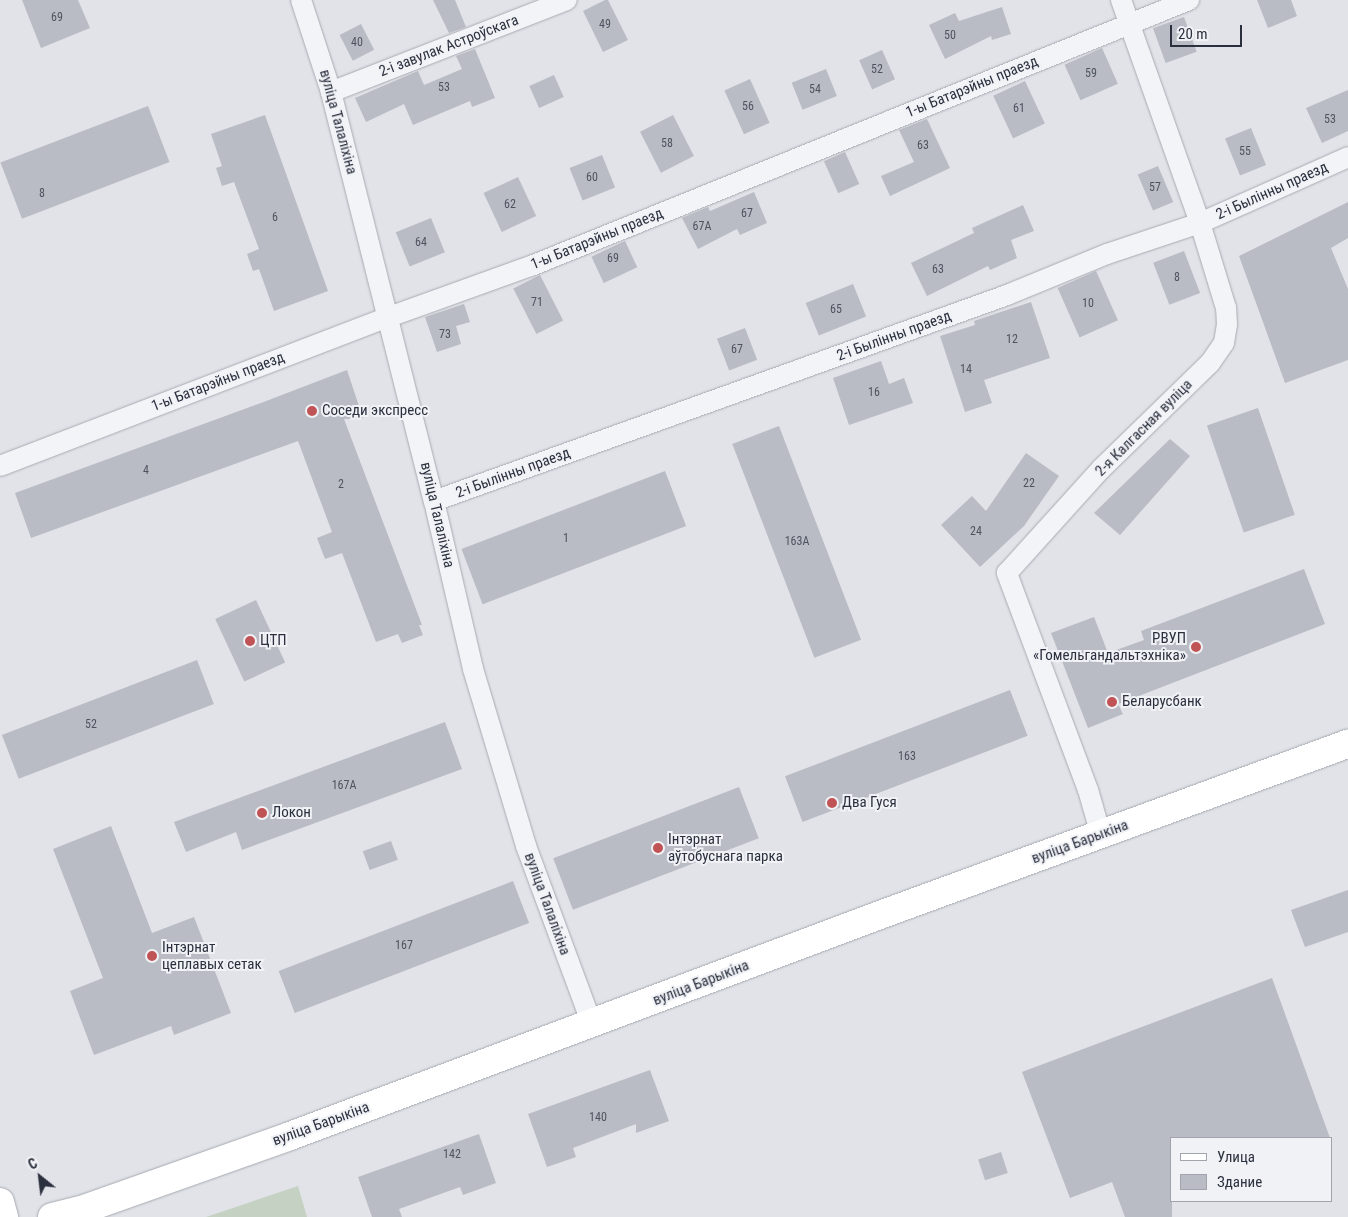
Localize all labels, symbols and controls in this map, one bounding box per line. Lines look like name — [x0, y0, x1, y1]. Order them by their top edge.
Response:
house number: 69 — [51, 11, 63, 25]
street label: 2-і завулак Астроўскага — [377, 11, 521, 81]
scale bar — [1173, 15, 1246, 47]
house number: 49 — [599, 18, 611, 32]
text: 20 m — [1178, 25, 1208, 43]
house number: 50 — [944, 29, 956, 43]
house number: 40 — [351, 36, 363, 50]
street label: 1-ы Батарэйны праезд — [903, 52, 1041, 122]
house number: 52 — [871, 63, 883, 77]
house number: 59 — [1085, 67, 1097, 81]
street label: вуліца Талаліхіна — [315, 68, 361, 176]
house number: 53 — [438, 81, 450, 95]
house number: 54 — [809, 83, 821, 97]
house number: 56 — [742, 100, 754, 114]
house number: 61 — [1013, 102, 1025, 116]
house number: 53 — [1324, 113, 1336, 127]
house number: 58 — [661, 137, 673, 151]
house number: 63 — [917, 139, 929, 153]
house number: 55 — [1239, 145, 1251, 159]
street label: 2-і Былінны праезд — [1213, 158, 1331, 224]
house number: 60 — [586, 171, 598, 185]
house number: 57 — [1149, 181, 1161, 195]
house number: 8 — [39, 187, 45, 201]
house number: 62 — [504, 198, 516, 212]
street label: 1-ы Батарэйны праезд — [528, 204, 666, 274]
house number: 67 — [741, 207, 753, 221]
house number: 6 — [272, 211, 278, 225]
house number: 67А — [693, 220, 711, 234]
house number: 64 — [415, 236, 427, 250]
house number: 69 — [607, 252, 619, 266]
house number: 63 — [932, 263, 944, 277]
house number: 8 — [1174, 271, 1180, 285]
house number: 71 — [531, 296, 543, 310]
house number: 10 — [1082, 297, 1094, 311]
house number: 65 — [830, 303, 842, 317]
street label: 2-і Былінны праезд — [834, 307, 954, 365]
house number: 73 — [439, 328, 451, 342]
house number: 12 — [1006, 333, 1018, 347]
house number: 67 — [731, 343, 743, 357]
street label: 1-ы Батарэйны праезд — [149, 348, 287, 416]
house number: 14 — [960, 363, 972, 377]
street label: 2-я Калгасная вуліца — [1092, 376, 1196, 480]
house number: 16 — [868, 386, 880, 400]
place label: Соседи экспресс — [322, 402, 428, 420]
marker: Соседи экспресс — [306, 405, 318, 417]
street label: 2-і Былінны праезд — [453, 444, 573, 502]
street label: вуліца Талаліхіна — [416, 460, 458, 570]
house number: 4 — [143, 464, 149, 478]
house number: 22 — [1023, 477, 1035, 491]
house number: 2 — [338, 478, 344, 492]
house number: 24 — [970, 525, 982, 539]
house number: 1 — [563, 532, 569, 546]
house number: 163А — [785, 535, 809, 549]
place label: РВУП «Гомельгандальтэхніка» — [1033, 629, 1186, 664]
place label: ЦТП — [260, 632, 286, 650]
marker: ЦТП — [244, 635, 256, 647]
marker: РВУП «Гомельгандальтэхніка» — [1190, 641, 1202, 653]
place label: Беларусбанк — [1122, 693, 1202, 711]
marker: Беларусбанк — [1106, 696, 1118, 708]
house number: 52 — [85, 718, 97, 732]
house number: 163 — [898, 750, 916, 764]
house number: 167А — [332, 779, 356, 793]
place label: Два Гуся — [842, 794, 897, 812]
marker: Два Гуся — [826, 797, 838, 809]
place label: Локон — [272, 804, 311, 822]
marker: Локон — [256, 807, 268, 819]
street label: вуліца Барыкіна — [1029, 816, 1131, 868]
place label: Інтэрнат аўтобуснага парка — [668, 830, 783, 865]
marker: Інтэрнат аўтобуснага парка — [652, 842, 664, 854]
street label: вуліца Талаліхіна — [520, 850, 574, 958]
place label: Інтэрнат цеплавых сетак — [162, 938, 262, 973]
house number: 167 — [395, 939, 413, 953]
marker: Інтэрнат цеплавых сетак — [146, 950, 158, 962]
street label: вуліца Барыкіна — [650, 956, 752, 1010]
street label: вуліца Барыкіна — [270, 1098, 372, 1150]
house number: 140 — [589, 1111, 607, 1125]
legend — [1170, 1137, 1333, 1202]
house number: 142 — [443, 1148, 461, 1162]
text: Улица — [1217, 1148, 1255, 1166]
north arrow — [15, 1152, 65, 1202]
text: С — [25, 1155, 40, 1173]
text: Здание — [1217, 1173, 1262, 1191]

